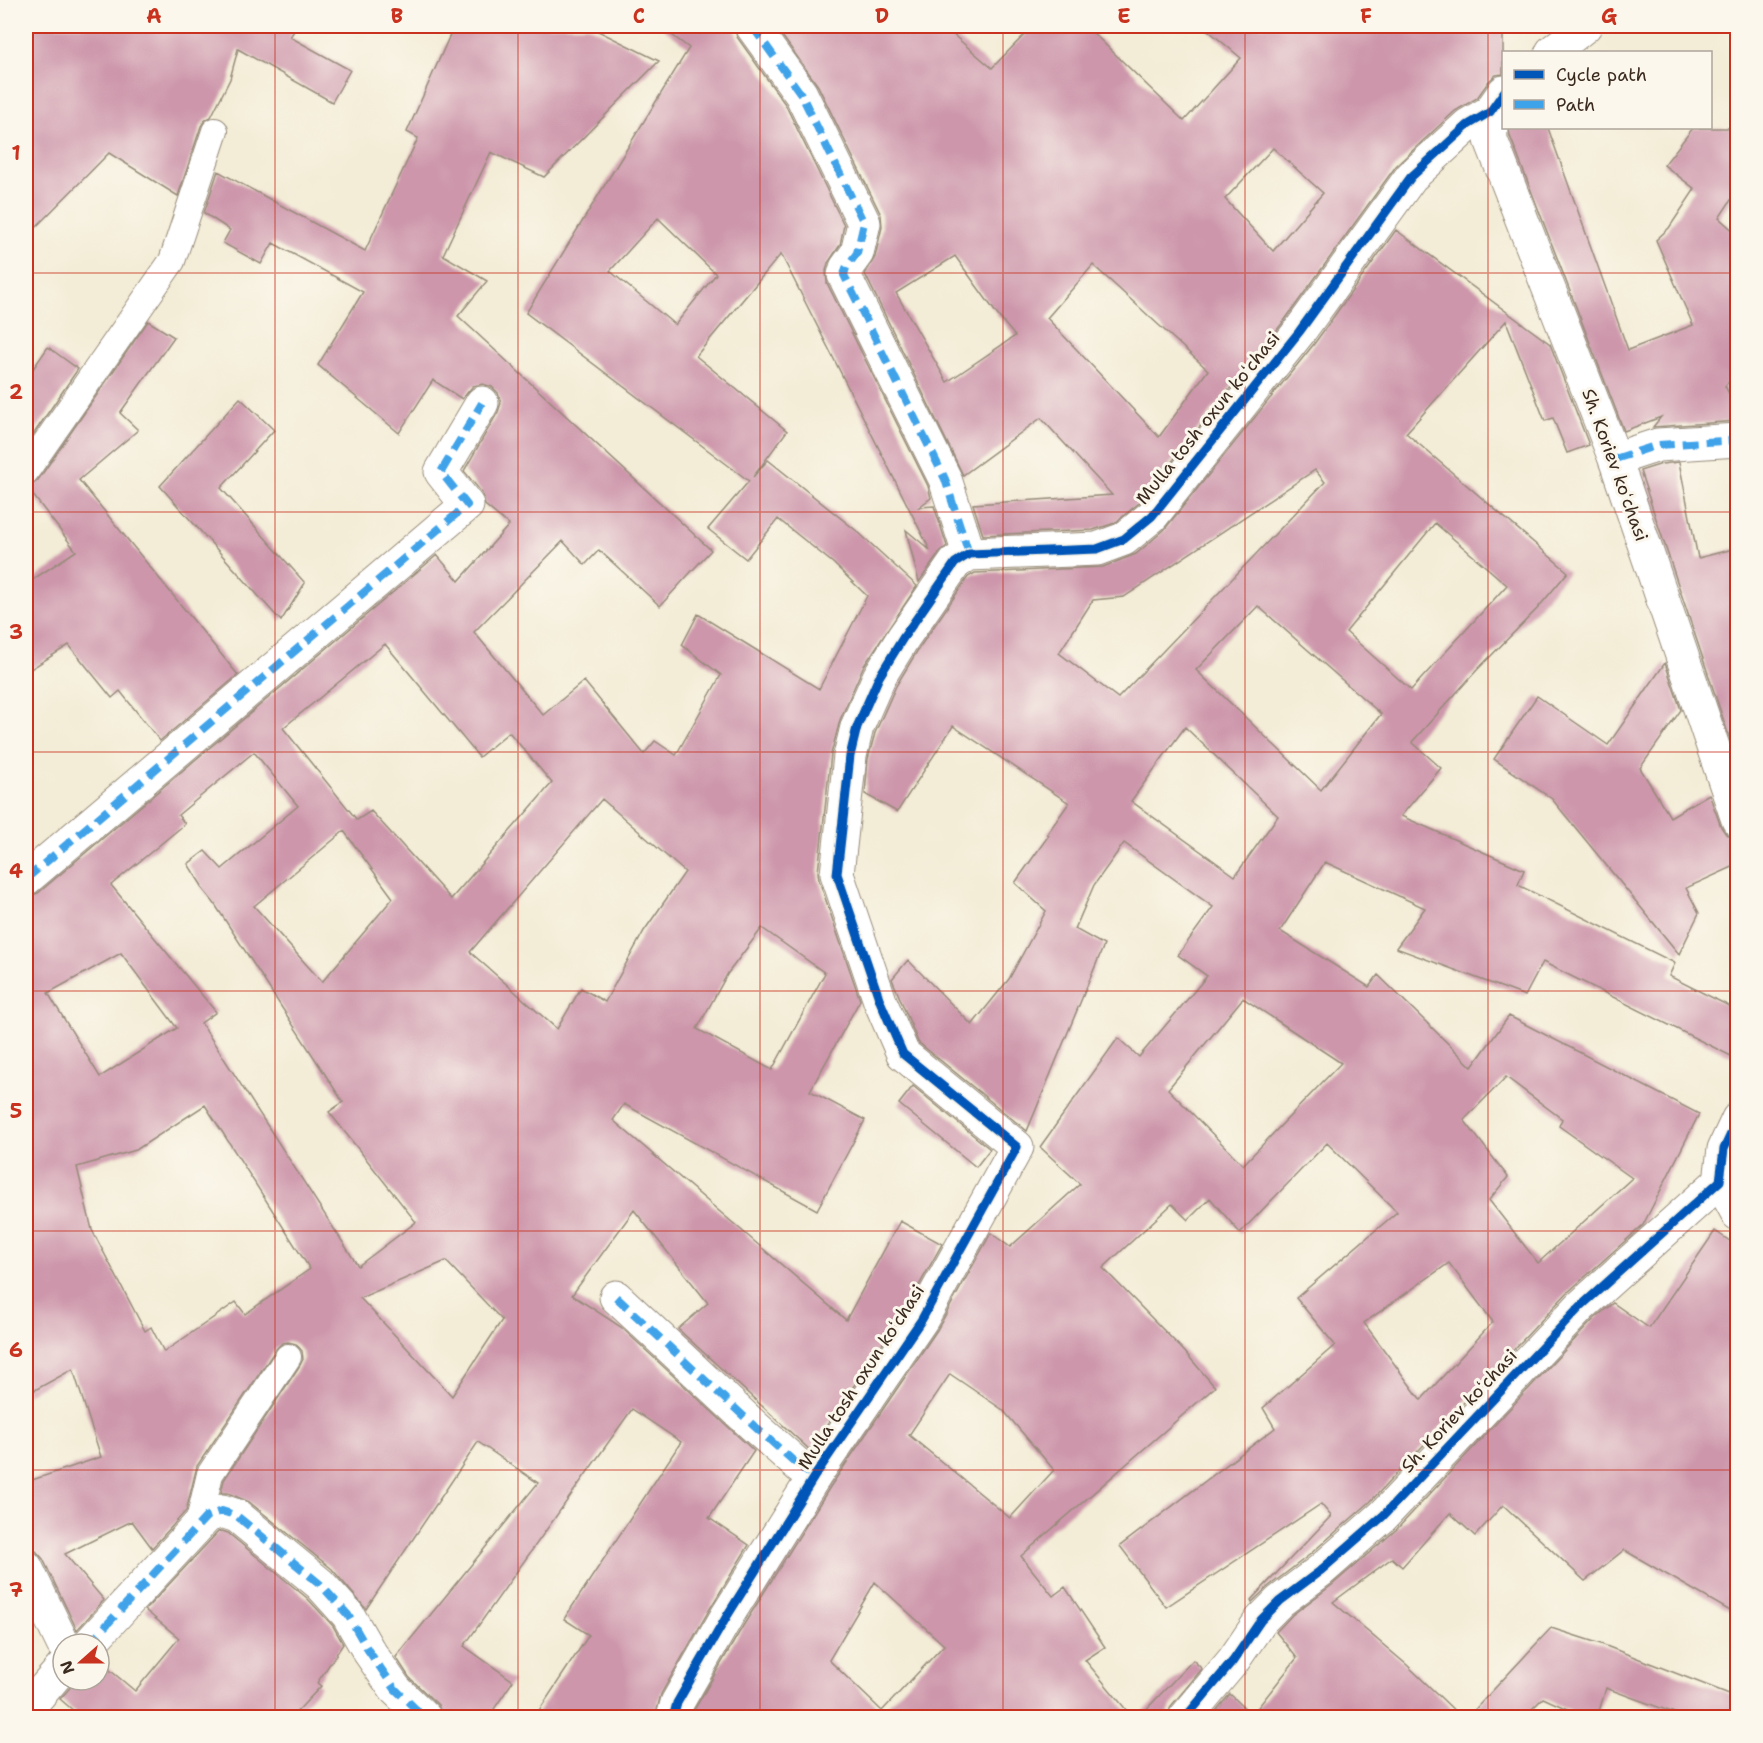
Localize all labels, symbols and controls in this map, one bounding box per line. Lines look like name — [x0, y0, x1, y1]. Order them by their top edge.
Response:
text: A — [146, 3, 162, 29]
text: B — [391, 3, 403, 29]
text: C — [633, 3, 645, 29]
text: D — [875, 3, 889, 29]
text: E — [1117, 3, 1131, 29]
text: F — [1360, 3, 1372, 29]
text: G — [1601, 3, 1617, 29]
legend — [1502, 51, 1712, 129]
text: Cycle path — [1556, 63, 1647, 87]
text: Path — [1556, 93, 1595, 117]
text: 1 — [11, 140, 21, 166]
street label: Mulla tosh oxun koʻchasi — [1131, 326, 1285, 510]
text: 2 — [9, 379, 23, 405]
street label: Sh. Koriev koʻchasi — [1576, 385, 1654, 545]
text: 3 — [9, 619, 23, 645]
text: 4 — [9, 858, 23, 884]
text: 5 — [10, 1098, 22, 1124]
street label: Mulla tosh oxun koʻchasi — [792, 1280, 930, 1474]
text: 6 — [9, 1337, 23, 1363]
street label: Sh. Koriev koʻchasi — [1395, 1344, 1523, 1478]
text: 7 — [9, 1577, 23, 1603]
north arrow — [51, 1632, 111, 1692]
text: N — [55, 1658, 80, 1677]

